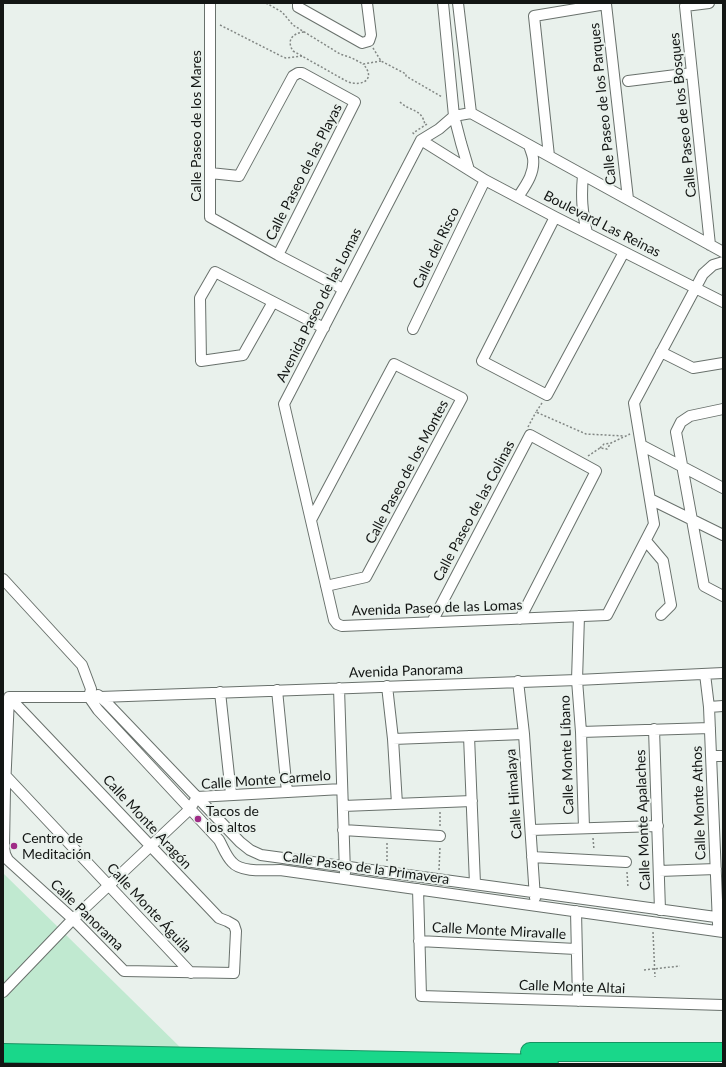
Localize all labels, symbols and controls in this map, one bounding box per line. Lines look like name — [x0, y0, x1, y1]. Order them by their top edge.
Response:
street label: Calle Paseo de los Parques — [586, 22, 620, 186]
street label: Calle Paseo de los Bosques — [666, 32, 700, 198]
street label: Calle Paseo de los Mares — [188, 50, 204, 202]
street label: Calle Paseo de las Playas — [262, 101, 346, 243]
street label: Boulevard Las Reinas — [541, 187, 663, 261]
street label: Calle del Risco — [409, 204, 463, 292]
street label: Avenida Paseo de las Lomas — [273, 225, 365, 385]
street label: Calle Paseo de los Montes — [362, 397, 452, 547]
street label: Calle Paseo de las Colinas — [430, 438, 518, 584]
street label: Avenida Paseo de las Lomas — [351, 597, 523, 619]
street label: Avenida Panorama — [349, 661, 463, 681]
street label: Calle Monte Líbano — [557, 695, 577, 815]
street label: Calle Monte Athos — [689, 746, 709, 860]
street label: Calle Himalaya — [502, 748, 526, 840]
street label: Calle Monte Apalaches — [632, 749, 654, 891]
street label: Calle Monte Carmelo — [201, 767, 331, 793]
street label: Calle Monte Aragón — [99, 771, 195, 873]
place label: Tacos de los altos — [206, 803, 259, 836]
marker: Tacos de los altos — [193, 814, 203, 824]
place label: Centro de Meditación — [22, 830, 91, 862]
marker: Centro de Meditación — [9, 841, 19, 851]
street label: Calle Paseo de la Primavera — [282, 848, 450, 888]
street label: Calle Monte Águila — [103, 860, 195, 956]
street label: Calle Panorama — [47, 876, 127, 954]
street label: Calle Monte Miravalle — [431, 919, 567, 943]
street label: Calle Monte Altai — [519, 977, 625, 997]

